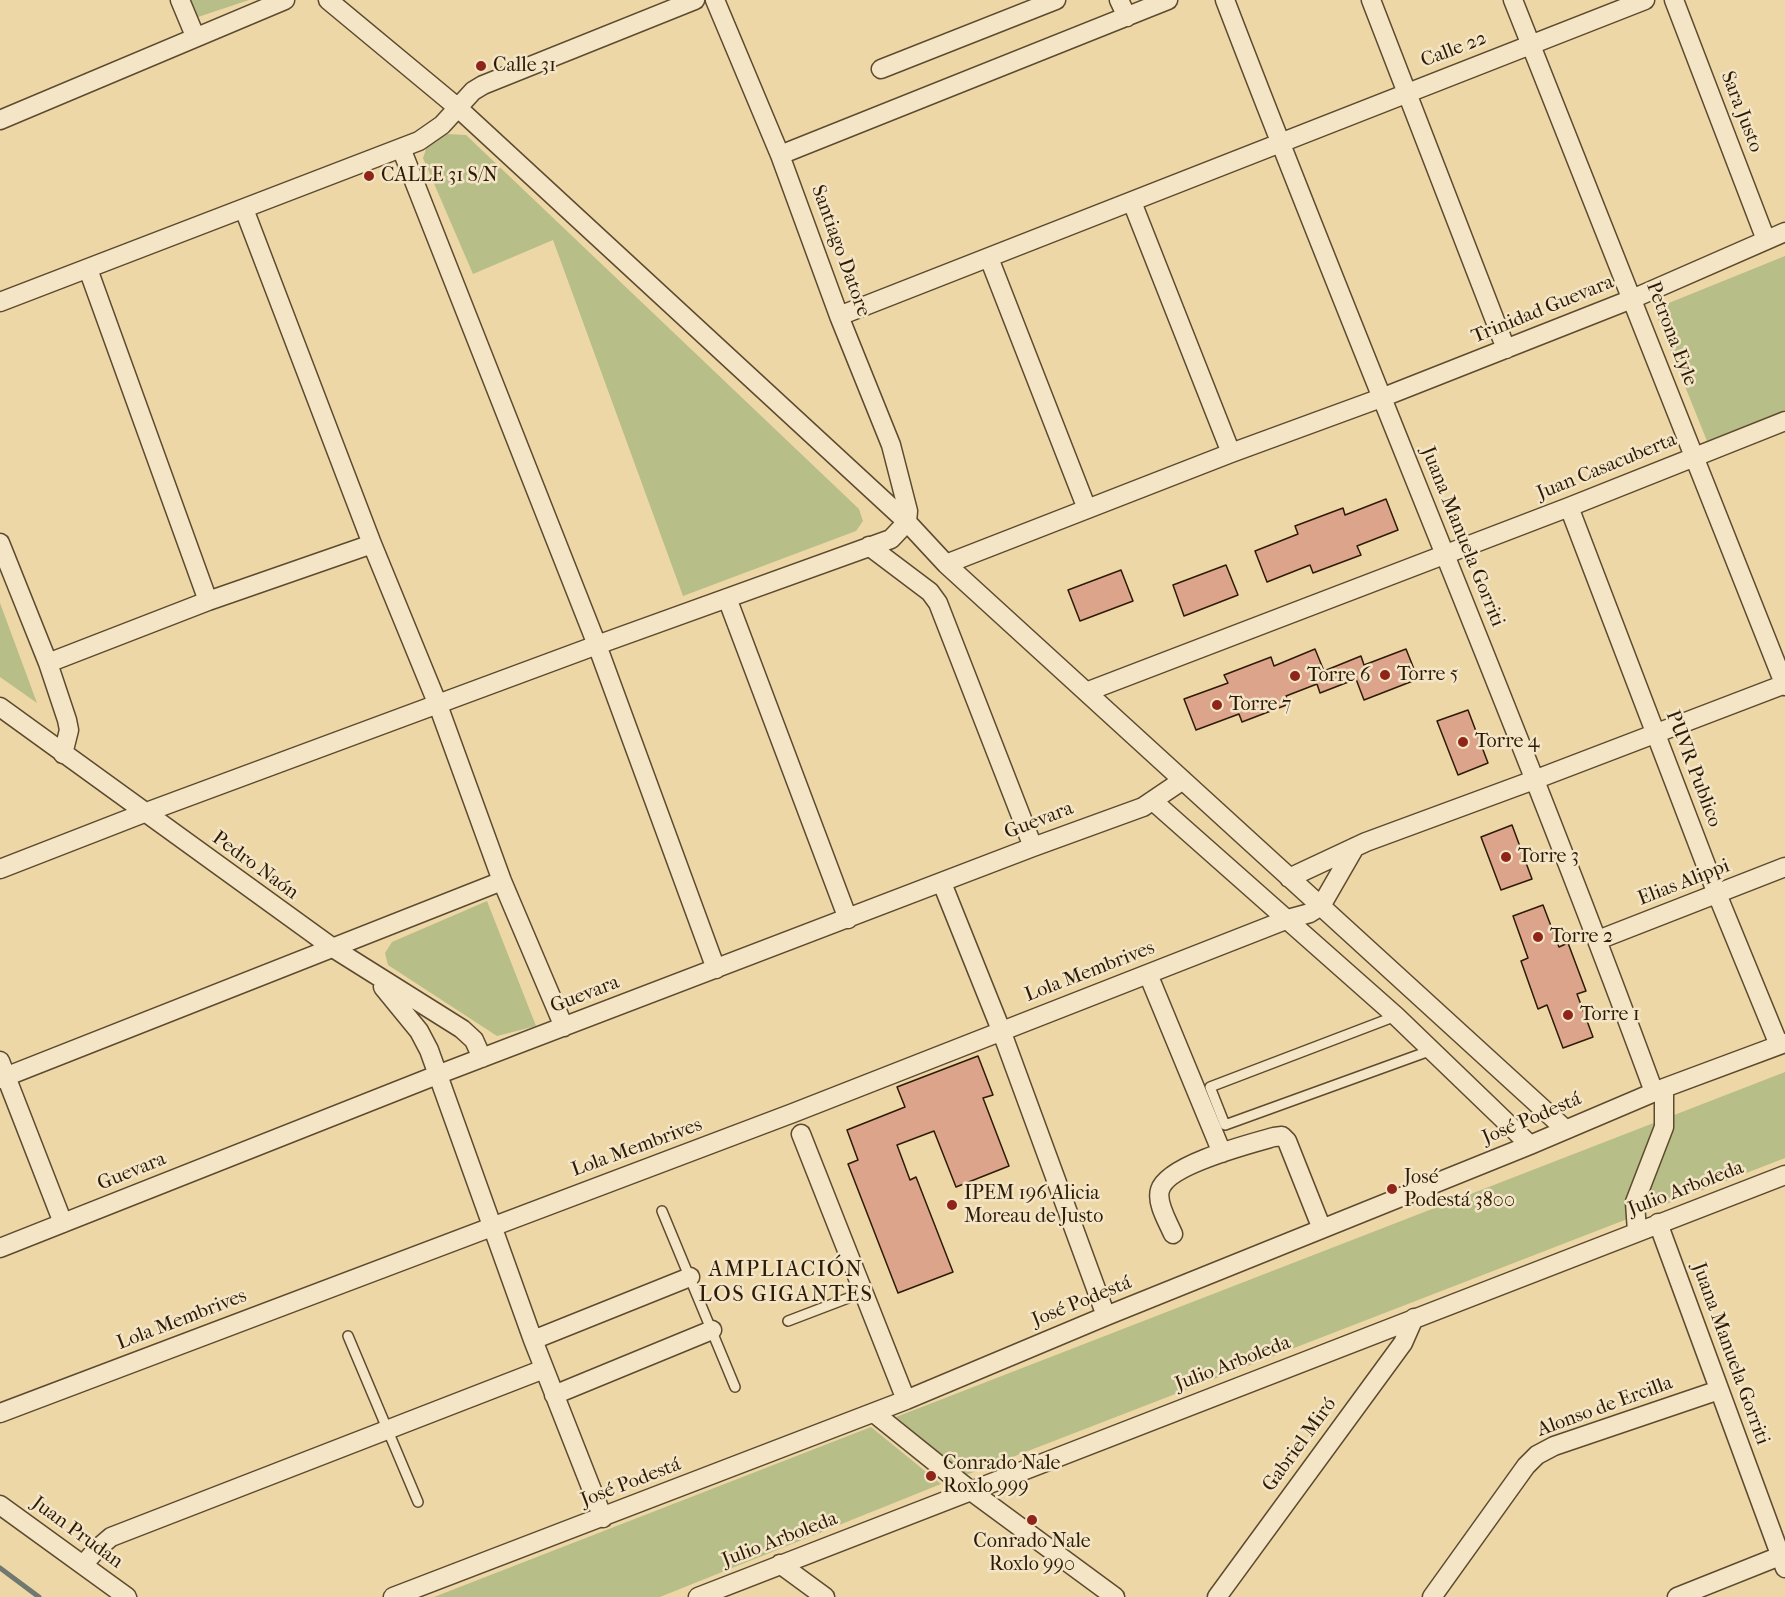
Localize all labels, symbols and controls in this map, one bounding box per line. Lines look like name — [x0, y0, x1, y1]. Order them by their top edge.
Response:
street label: Calle 22 — [1418, 27, 1490, 73]
place label: Calle 31 — [493, 54, 556, 78]
marker: Calle 31 — [474, 59, 488, 73]
street label: Sara Justo — [1715, 68, 1767, 156]
place label: CALLE 31 S/N — [381, 164, 498, 188]
marker: CALLE 31 S/N — [362, 169, 376, 183]
street label: Santiago Datore — [805, 182, 875, 320]
street label: Trinidad Guevara — [1468, 271, 1618, 349]
street label: Petrona Eyle — [1640, 278, 1702, 390]
street label: Juan Casacuberta — [1534, 428, 1680, 506]
street label: Juana Manuela Gorriti — [1415, 444, 1509, 630]
place label: Torre 5 — [1397, 663, 1458, 687]
place label: Torre 6 — [1307, 664, 1371, 688]
marker: Torre 5 — [1378, 668, 1392, 682]
marker: Torre 6 — [1288, 669, 1302, 683]
place label: Torre 7 — [1229, 693, 1291, 717]
marker: Torre 7 — [1210, 698, 1224, 712]
street label: PUVR Publico — [1660, 707, 1726, 831]
place label: Torre 4 — [1475, 730, 1540, 754]
marker: Torre 4 — [1456, 735, 1470, 749]
street label: Guevara — [1001, 797, 1077, 845]
street label: Pedro Naón — [207, 827, 303, 905]
place label: Torre 3 — [1518, 845, 1579, 869]
marker: Torre 3 — [1499, 850, 1513, 864]
street label: Elias Alippi — [1635, 855, 1733, 911]
place label: Torre 2 — [1550, 925, 1613, 949]
marker: Torre 2 — [1531, 930, 1545, 944]
street label: Lola Membrives — [1022, 936, 1158, 1008]
street label: Guevara — [547, 971, 623, 1019]
place label: Torre 1 — [1580, 1003, 1640, 1027]
marker: Torre 1 — [1561, 1008, 1575, 1022]
street label: José Podestá — [1479, 1087, 1585, 1151]
street label: Lola Membrives — [569, 1113, 705, 1183]
street label: Guevara — [94, 1147, 170, 1197]
street label: Julio Arboleda — [1625, 1156, 1747, 1222]
place label: José Podestá 3800 — [1404, 1166, 1515, 1213]
place label: IPEM 196 Alicia Moreau de Justo — [964, 1182, 1103, 1229]
marker: José Podestá 3800 — [1385, 1182, 1399, 1196]
marker: IPEM 196 Alicia Moreau de Justo — [945, 1198, 959, 1212]
district label: AMPLIACIÓN LOS GIGANTES — [699, 1258, 873, 1310]
street label: Juana Manuela Gorriti — [1686, 1260, 1774, 1448]
street label: José Podestá — [1029, 1271, 1135, 1333]
street label: Lola Membrives — [114, 1284, 250, 1356]
street label: Julio Arboleda — [1172, 1331, 1294, 1397]
street label: Alonso de Ercilla — [1534, 1371, 1676, 1443]
street label: Gabriel Miró — [1258, 1393, 1342, 1497]
place label: Conrado Nale Roxlo 999 — [943, 1452, 1060, 1499]
street label: José Podestá — [578, 1453, 684, 1513]
marker: Conrado Nale Roxlo 999 — [924, 1469, 938, 1483]
street label: Juan Prudan — [27, 1492, 127, 1574]
street label: Julio Arboleda — [719, 1507, 841, 1573]
marker: Conrado Nale Roxlo 990 — [1025, 1513, 1039, 1527]
place label: Conrado Nale Roxlo 990 — [973, 1530, 1091, 1577]

